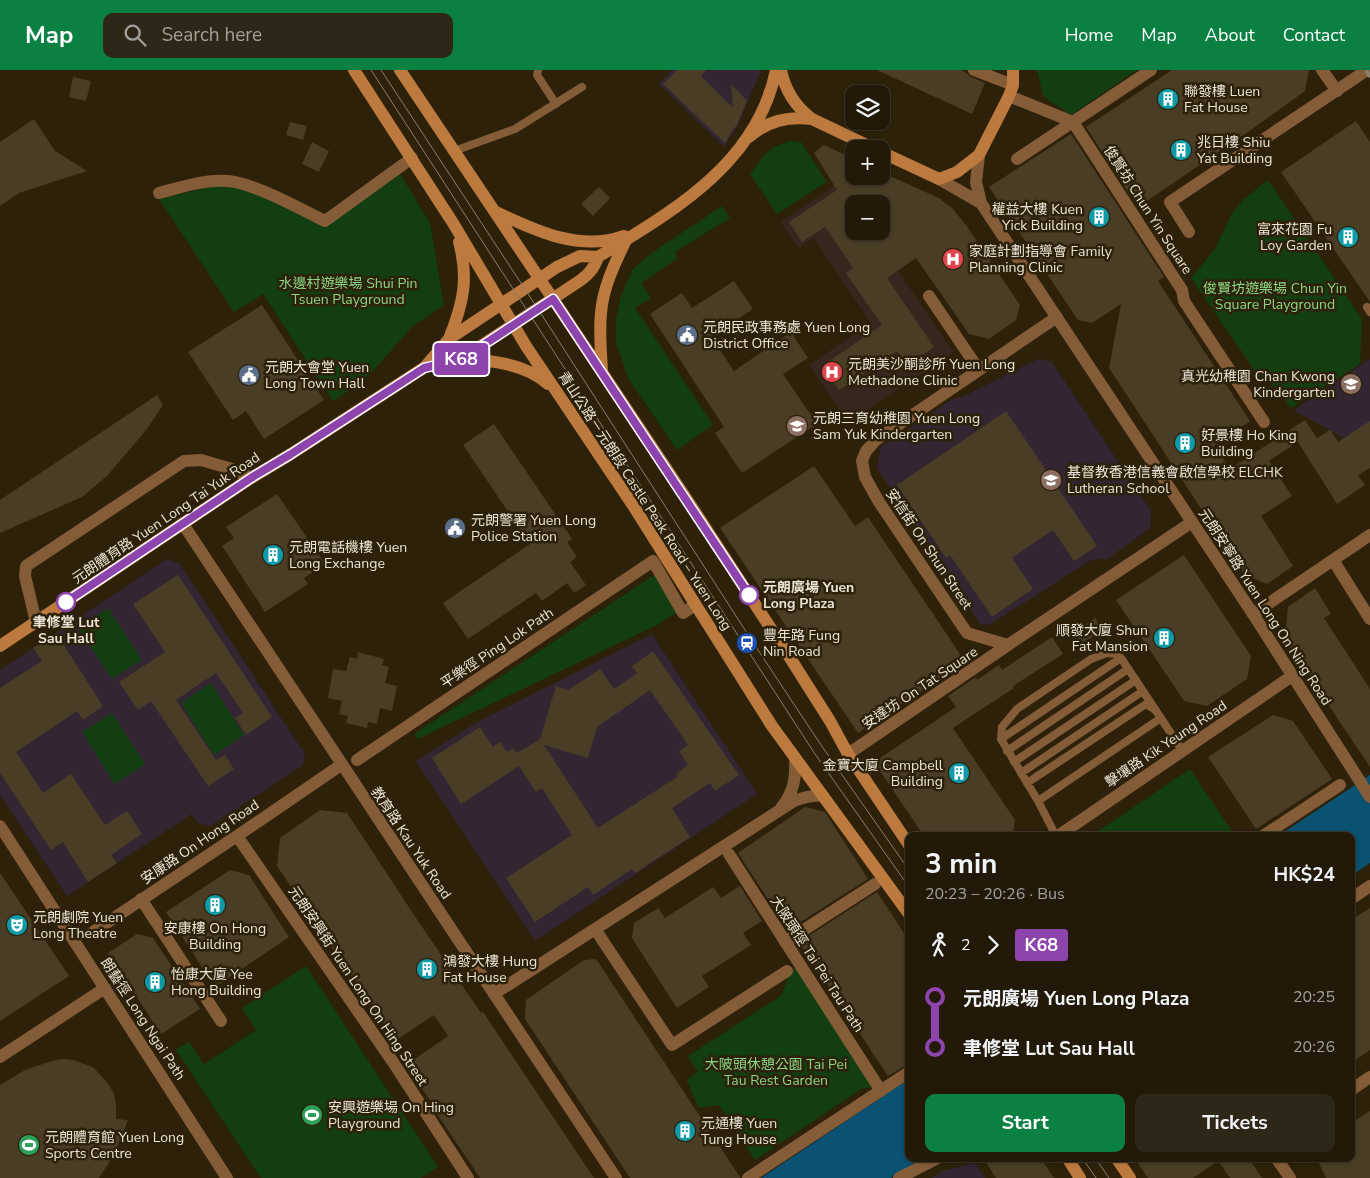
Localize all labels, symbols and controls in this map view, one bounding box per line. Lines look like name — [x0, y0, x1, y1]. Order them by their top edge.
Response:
search box — [103, 13, 453, 58]
text: Map — [25, 19, 73, 51]
icon: search — [121, 21, 149, 49]
text: Search here — [161, 22, 262, 48]
text: Home — [1065, 23, 1113, 47]
text: Map — [1141, 23, 1177, 47]
text: About — [1205, 23, 1255, 47]
text: Contact — [1283, 23, 1345, 47]
place label: 聯發樓 Luen Fat House — [1184, 82, 1260, 117]
map controls — [845, 85, 890, 240]
button: layers — [845, 85, 890, 130]
building icon: 聯發樓 Luen Fat House — [1156, 87, 1180, 111]
place label: 兆日樓 Shiu Yat Building — [1196, 133, 1272, 168]
building icon: 兆日樓 Shiu Yat Building — [1169, 138, 1193, 162]
button: + — [845, 140, 890, 185]
street label: 俊賢坊 Chun Yin Square — [1099, 142, 1197, 278]
button: − — [845, 195, 890, 240]
place label: 權益大樓 Kuen Yick Building — [992, 200, 1083, 235]
building icon: 權益大樓 Kuen Yick Building — [1087, 205, 1111, 229]
place label: 富來花園 Fu Loy Garden — [1257, 220, 1332, 255]
building icon: 富來花園 Fu Loy Garden — [1336, 225, 1360, 249]
place label: 家庭計劃指導會 Family Planning Clinic — [969, 242, 1113, 277]
hospital icon: 家庭計劃指導會 Family Planning Clinic — [941, 247, 965, 271]
park label: 水邊村遊樂場 Shui Pin Tsuen Playground — [279, 274, 417, 309]
park label: 俊賢坊遊樂場 Chun Yin Square Playground — [1203, 279, 1347, 314]
place label: 元朗民政事務處 Yuen Long District Office — [703, 318, 870, 353]
public building icon: 元朗民政事務處 Yuen Long District Office — [675, 323, 699, 347]
line badge: K68 — [432, 343, 490, 375]
text: K68 — [444, 347, 478, 371]
place label: 元朗美沙酮診所 Yuen Long Methadone Clinic — [848, 355, 1015, 390]
place label: 元朗大會堂 Yuen Long Town Hall — [265, 358, 369, 393]
hospital icon: 元朗美沙酮診所 Yuen Long Methadone Clinic — [820, 360, 844, 384]
public building icon: 元朗大會堂 Yuen Long Town Hall — [237, 363, 261, 387]
place label: 真光幼稚園 Chan Kwong Kindergarten — [1181, 367, 1335, 402]
street label: 青山公路－元朗段 Castle Peak Road – Yuen Long — [554, 368, 736, 634]
school or university icon: 真光幼稚園 Chan Kwong Kindergarten — [1339, 372, 1363, 396]
place label: 元朗三育幼稚園 Yuen Long Sam Yuk Kindergarten — [813, 409, 980, 444]
school or university icon: 元朗三育幼稚園 Yuen Long Sam Yuk Kindergarten — [785, 414, 809, 438]
place label: 好景樓 Ho King Building — [1201, 426, 1297, 461]
building icon: 好景樓 Ho King Building — [1173, 431, 1197, 455]
street label: 元朗體育路 Yuen Long Tai Yuk Road — [68, 448, 264, 588]
place label: 基督教香港信義會啟信學校 ELCHK Lutheran School — [1067, 463, 1283, 498]
school or university icon: 基督教香港信義會啟信學校 ELCHK Lutheran School — [1039, 468, 1063, 492]
street label: 安信街 On Shun Street — [881, 485, 977, 613]
street label: 元朗安寧路 Yuen Long On Ning Road — [1194, 505, 1336, 709]
place label: 元朗警署 Yuen Long Police Station — [471, 511, 596, 546]
public building icon: 元朗警署 Yuen Long Police Station — [443, 516, 467, 540]
place label: 元朗電話機樓 Yuen Long Exchange — [289, 538, 407, 573]
building icon: 元朗電話機樓 Yuen Long Exchange — [261, 543, 285, 567]
place label: 元朗廣場 Yuen Long Plaza — [763, 578, 854, 613]
marker: 元朗廣場 Yuen Long Plaza — [739, 585, 759, 605]
marker: 聿修堂 Lut Sau Hall — [56, 592, 76, 612]
street label: 平樂徑 Ping Lok Path — [437, 603, 557, 693]
place label: 聿修堂 Lut Sau Hall — [33, 613, 100, 648]
place label: 順發大廈 Shun Fat Mansion — [1056, 621, 1148, 656]
place label: 豐年路 Fung Nin Road — [763, 626, 840, 661]
building icon: 順發大廈 Shun Fat Mansion — [1152, 626, 1176, 650]
station icon: 豐年路 Fung Nin Road — [735, 631, 759, 655]
street label: 安達坊 On Tat Square — [858, 642, 982, 734]
street label: 擊壤路 Kik Yeung Road — [1101, 696, 1231, 792]
place label: 金寶大廈 Campbell Building — [823, 756, 944, 791]
building icon: 金寶大廈 Campbell Building — [947, 761, 971, 785]
street label: 教育路 Kau Yuk Road — [366, 783, 456, 903]
street label: 安康路 On Hong Road — [137, 795, 263, 889]
text: 3 min — [925, 845, 997, 883]
text: HK$24 — [1273, 862, 1335, 888]
street label: 元朗安興街 Yuen Long On Hing Street — [284, 882, 432, 1090]
text: 20:23 – 20:26 · Bus — [925, 883, 1065, 905]
street label: 大陂頭徑 Tai Pei Tau Path — [766, 892, 868, 1036]
building icon: 安康樓 On Hong Building — [203, 893, 227, 917]
place label: 元朗劇院 Yuen Long Theatre — [33, 908, 123, 943]
theatre icon: 元朗劇院 Yuen Long Theatre — [5, 913, 29, 937]
place label: 安康樓 On Hong Building — [164, 919, 266, 954]
icon: walk — [925, 931, 953, 959]
icon: forward — [979, 931, 1007, 959]
text: K68 — [1025, 933, 1058, 957]
text: 2 — [961, 934, 971, 956]
place label: 鴻發大樓 Hung Fat House — [443, 952, 537, 987]
street label: 朗藝徑 Long Ngai Path — [96, 954, 190, 1084]
building icon: 鴻發大樓 Hung Fat House — [415, 957, 439, 981]
place label: 怡康大廈 Yee Hong Building — [171, 965, 261, 1000]
building icon: 怡康大廈 Yee Hong Building — [143, 970, 167, 994]
text: 元朗廣場 Yuen Long Plaza — [963, 986, 1189, 1012]
text: 20:25 — [1293, 986, 1335, 1008]
text: 聿修堂 Lut Sau Hall — [963, 1036, 1135, 1062]
text: 20:26 — [1293, 1036, 1335, 1058]
park label: 大陂頭休憩公園 Tai Pei Tau Rest Garden — [705, 1055, 847, 1090]
button: Start — [925, 1094, 1125, 1152]
button: Tickets — [1135, 1094, 1335, 1152]
place label: 安興遊樂場 On Hing Playground — [328, 1098, 454, 1133]
sports icon: 安興遊樂場 On Hing Playground — [300, 1103, 324, 1127]
place label: 元通樓 Yuen Tung House — [701, 1114, 777, 1149]
building icon: 元通樓 Yuen Tung House — [673, 1119, 697, 1143]
place label: 元朗體育館 Yuen Long Sports Centre — [45, 1128, 184, 1163]
sports icon: 元朗體育館 Yuen Long Sports Centre — [17, 1133, 41, 1157]

